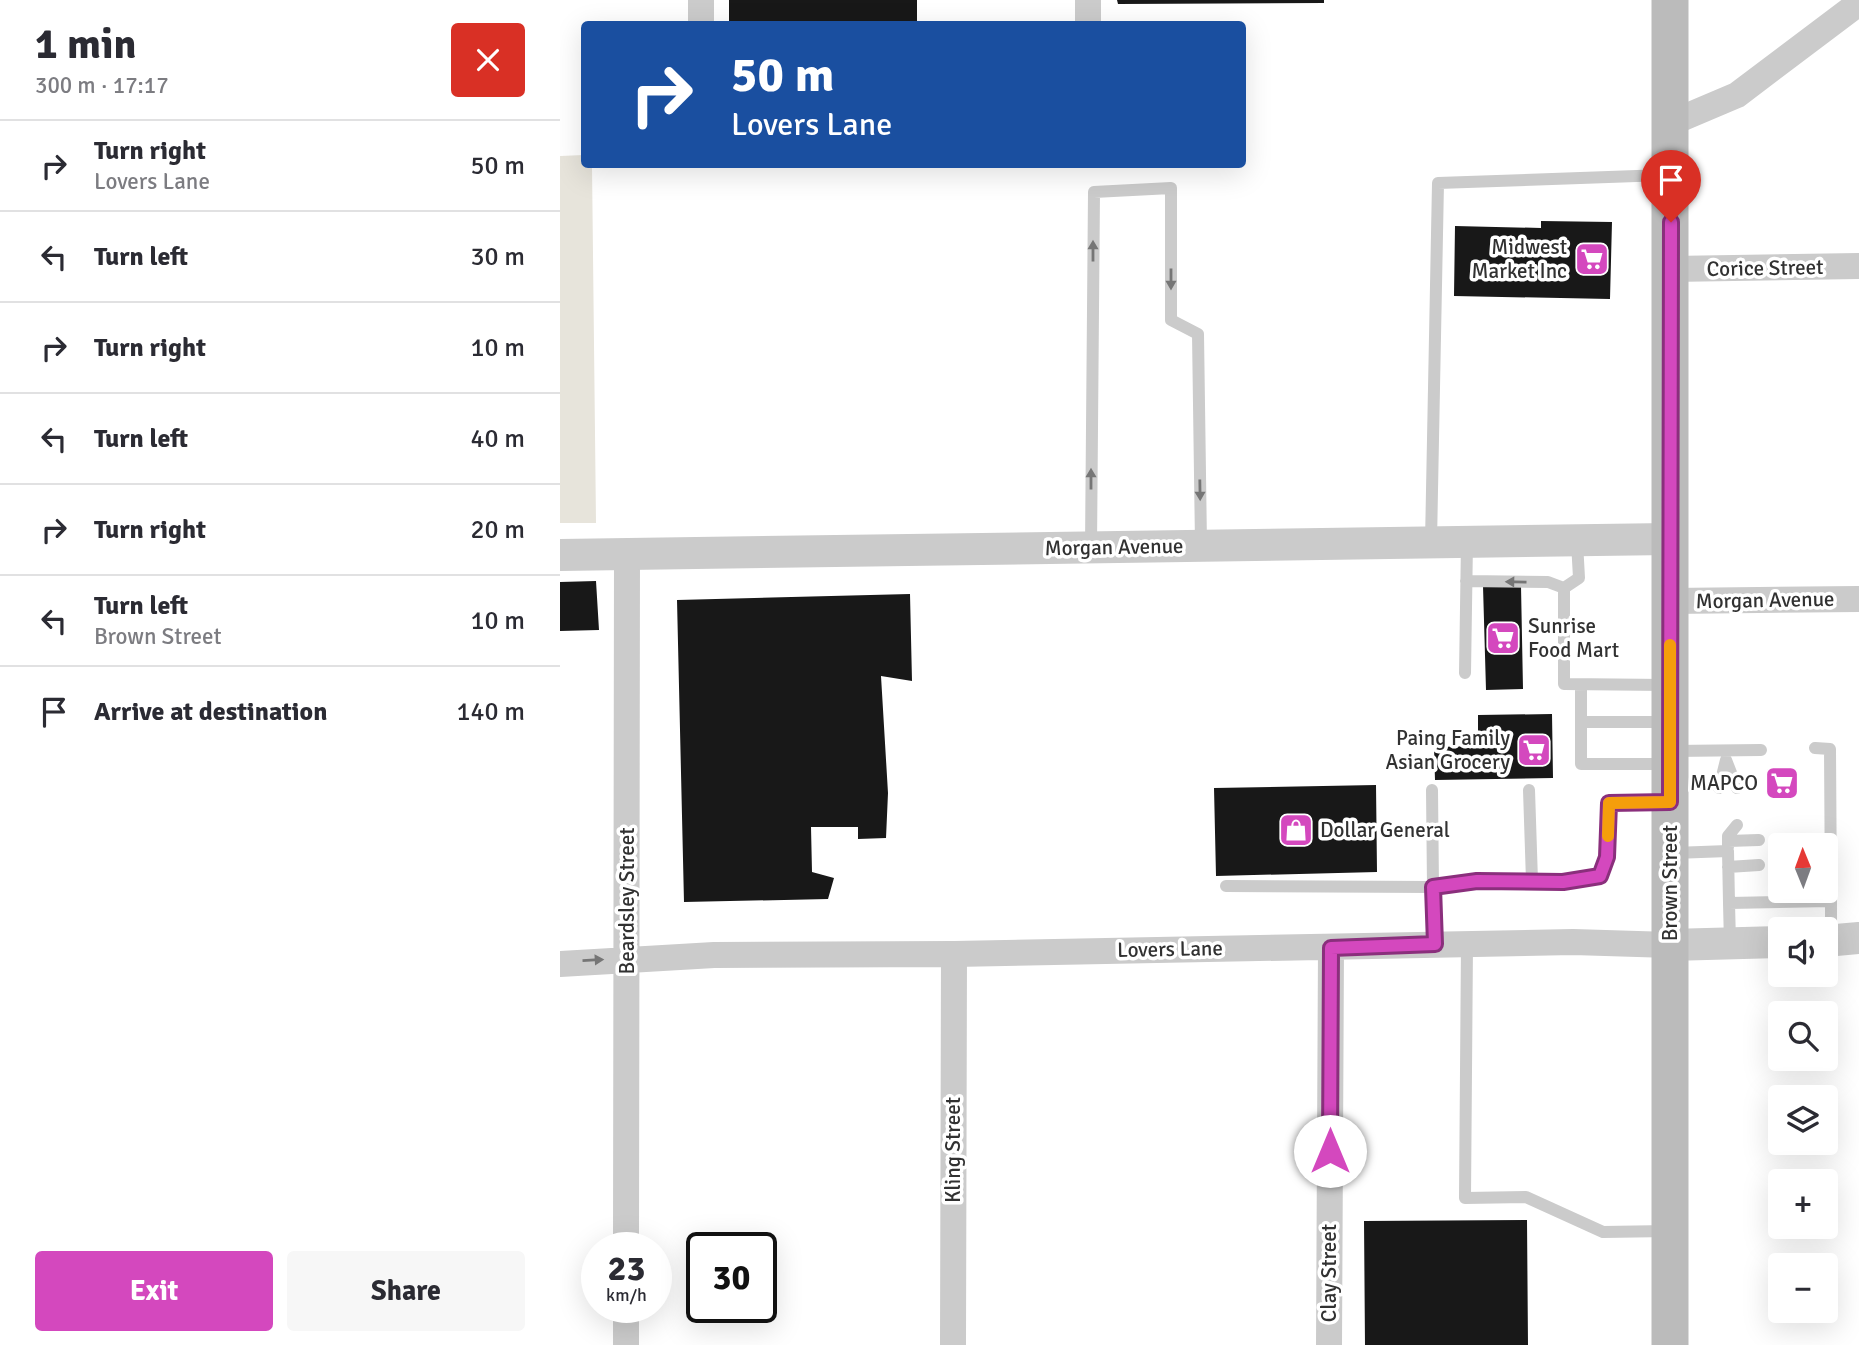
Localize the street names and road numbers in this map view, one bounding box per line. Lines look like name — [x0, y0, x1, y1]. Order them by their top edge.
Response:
street label: Corice Street — [1706, 254, 1824, 282]
street label: Morgan Avenue — [1044, 533, 1184, 561]
street label: Morgan Avenue — [1695, 586, 1835, 614]
street label: Brown Street — [1657, 825, 1683, 941]
street label: Beardsley Street — [614, 827, 640, 975]
street label: Lovers Lane — [1117, 935, 1223, 963]
street label: Kling Street — [940, 1097, 966, 1203]
street label: Clay Street — [1316, 1224, 1342, 1322]

